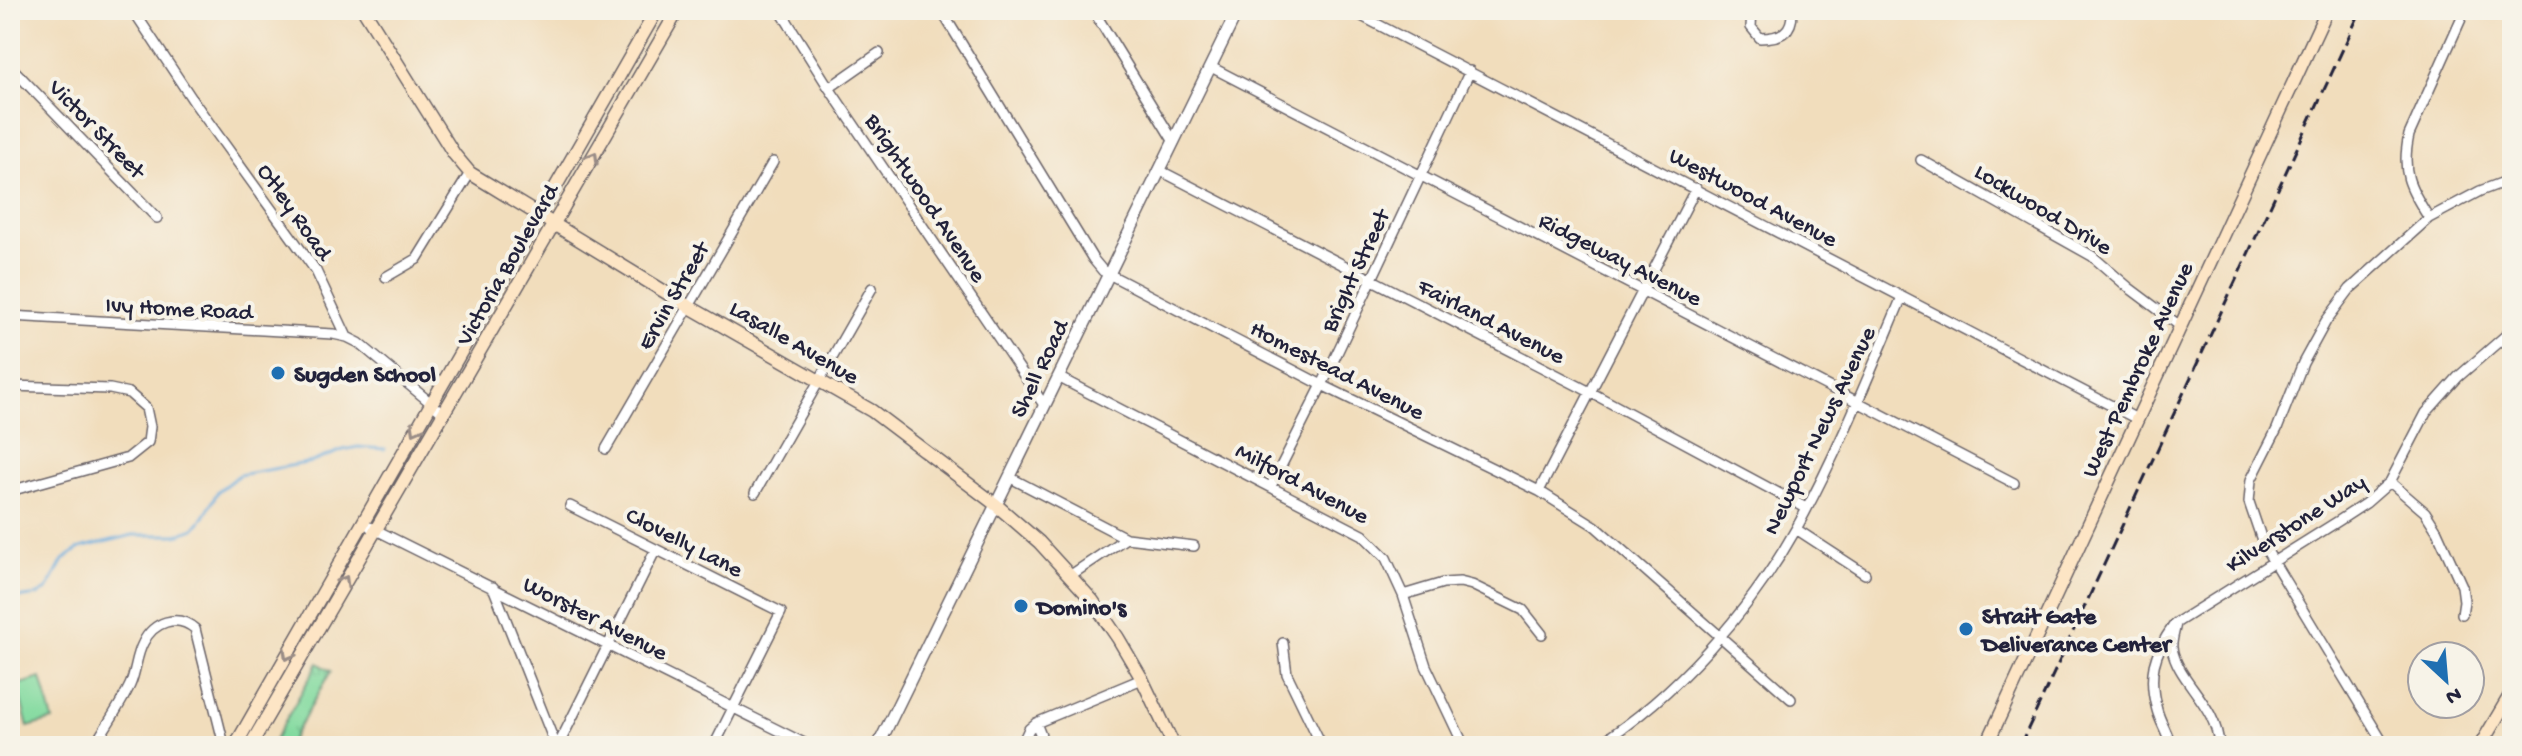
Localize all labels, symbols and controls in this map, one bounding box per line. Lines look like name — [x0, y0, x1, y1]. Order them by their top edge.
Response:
street label: Victor Street — [40, 74, 152, 188]
street label: Brightwood Avenue — [856, 108, 992, 290]
street label: Westwood Avenue — [1663, 142, 1842, 256]
one-way arrow — [583, 151, 599, 166]
street label: Lockwood Drive — [1968, 158, 2117, 264]
street label: Otley Road — [249, 159, 338, 269]
street label: Victoria Boulevard — [451, 178, 568, 353]
street label: Bright Street — [1316, 204, 1399, 338]
street label: Ridgeway Avenue — [1533, 207, 1706, 315]
street label: Ervin Street — [632, 235, 719, 356]
street label: West Pembroke Avenue — [2077, 258, 2202, 483]
street label: Fairland Avenue — [1411, 273, 1569, 373]
street label: Ivy Home Road — [104, 292, 255, 329]
street label: Lasalle Avenue — [723, 295, 864, 393]
street label: Shell Road — [1005, 314, 1078, 423]
street label: Homestead Avenue — [1244, 316, 1429, 429]
street label: Newport News Avenue — [1758, 322, 1884, 540]
place label: Sugden School — [294, 362, 436, 391]
marker: Sugden School — [269, 364, 287, 382]
one-way arrow — [410, 420, 425, 435]
street label: Milford Avenue — [1229, 438, 1374, 533]
street label: Kilverstone Way — [2221, 469, 2373, 581]
street label: Clovelly Lane — [620, 502, 747, 586]
street label: Worster Avenue — [517, 571, 672, 669]
one-way arrow — [334, 575, 350, 590]
place label: Domino's — [1035, 595, 1127, 624]
marker: Domino's — [1012, 597, 1030, 615]
place label: Strait Gate Deliverance Center — [1980, 604, 2173, 661]
marker: Strait Gate Deliverance Center — [1957, 620, 1975, 638]
north arrow — [2406, 640, 2486, 720]
one-way arrow — [282, 646, 298, 661]
text: N — [2441, 680, 2465, 709]

